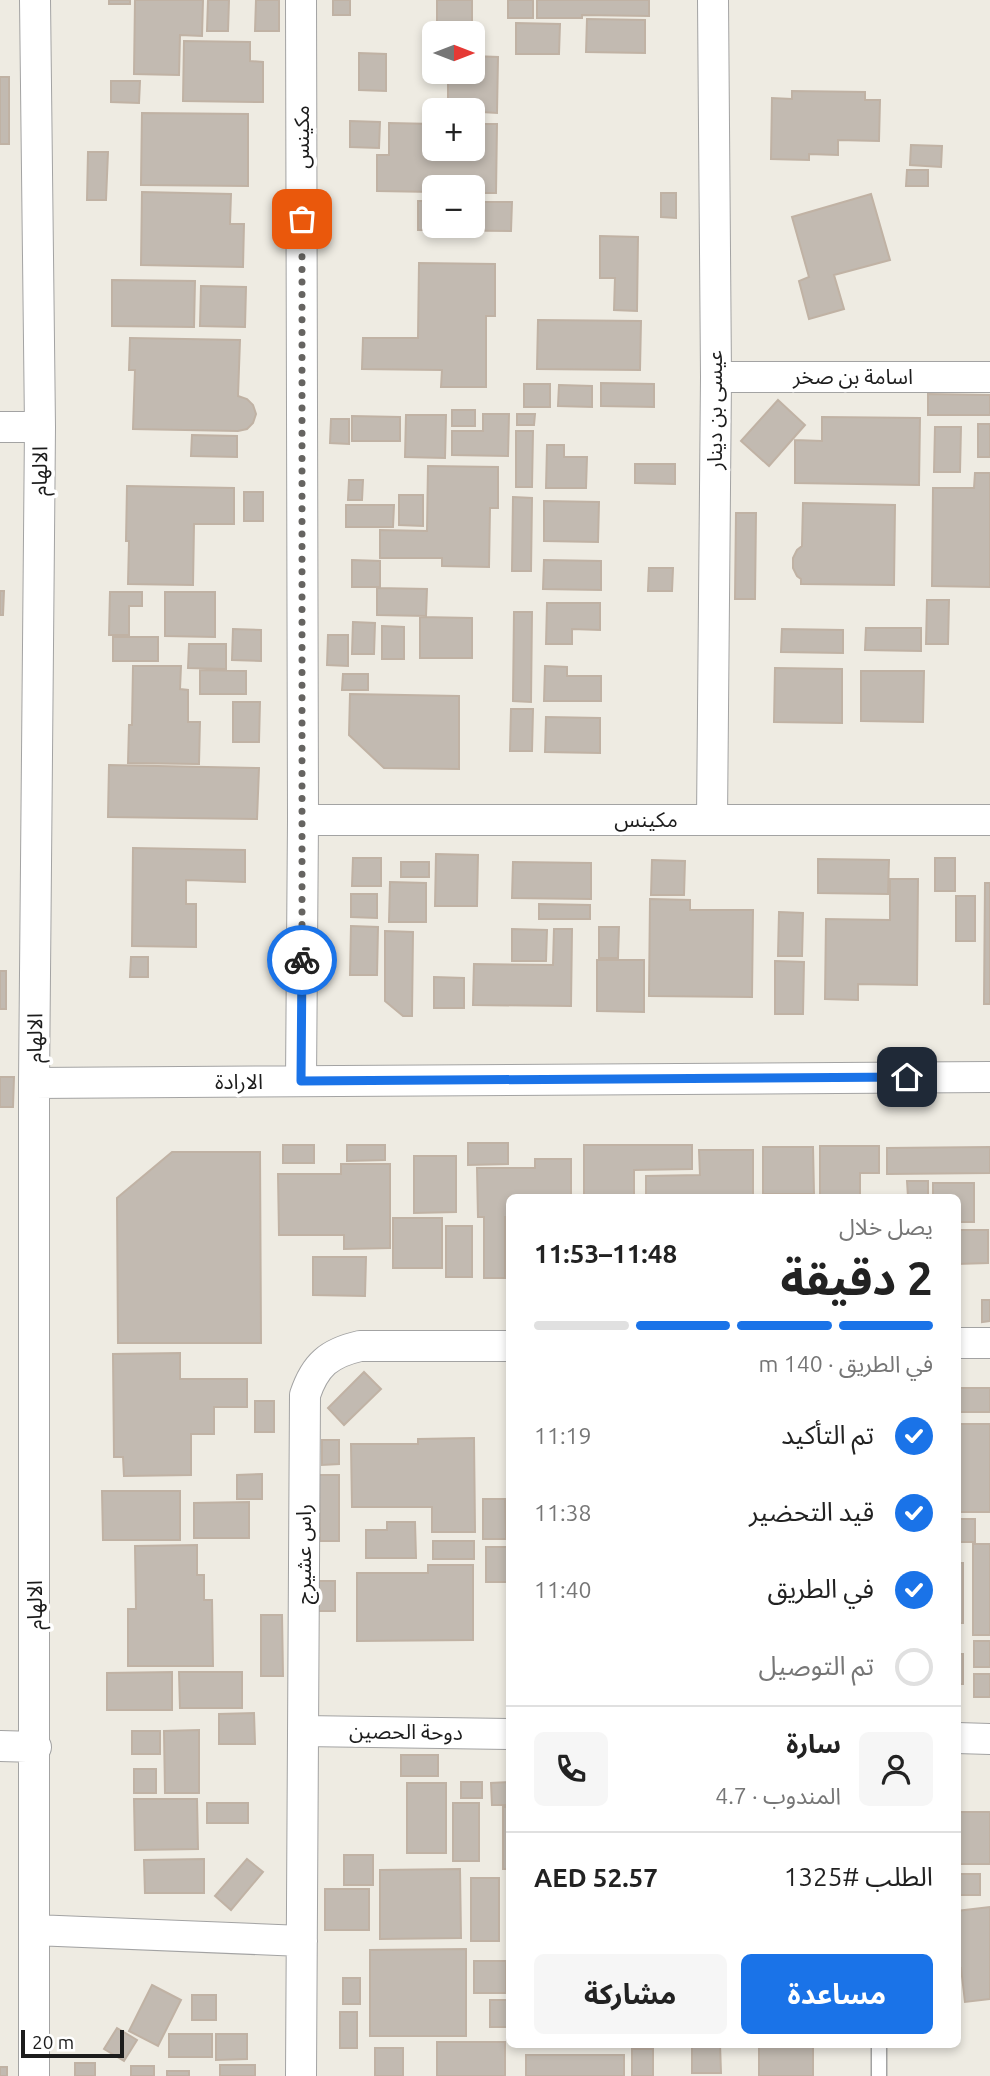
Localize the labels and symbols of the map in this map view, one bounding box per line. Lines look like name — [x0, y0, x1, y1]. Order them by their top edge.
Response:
north arrow — [422, 21, 485, 84]
street label: مكينس — [289, 105, 314, 169]
pin — [272, 189, 332, 249]
street label: عيسى بن دينار — [702, 350, 727, 471]
street label: اسامة بن صخر — [792, 364, 913, 389]
street label: الالهام — [27, 446, 56, 496]
street label: مكينس — [614, 807, 678, 832]
courier — [267, 925, 337, 995]
street label: الالهام — [22, 1013, 51, 1063]
pin — [877, 1047, 937, 1107]
street label: الارادة — [215, 1069, 263, 1094]
street label: راس عشيرج — [291, 1504, 319, 1604]
street label: الالهام — [22, 1580, 51, 1630]
street label: دوحة الحصين — [349, 1718, 463, 1745]
scale bar — [21, 2027, 124, 2059]

